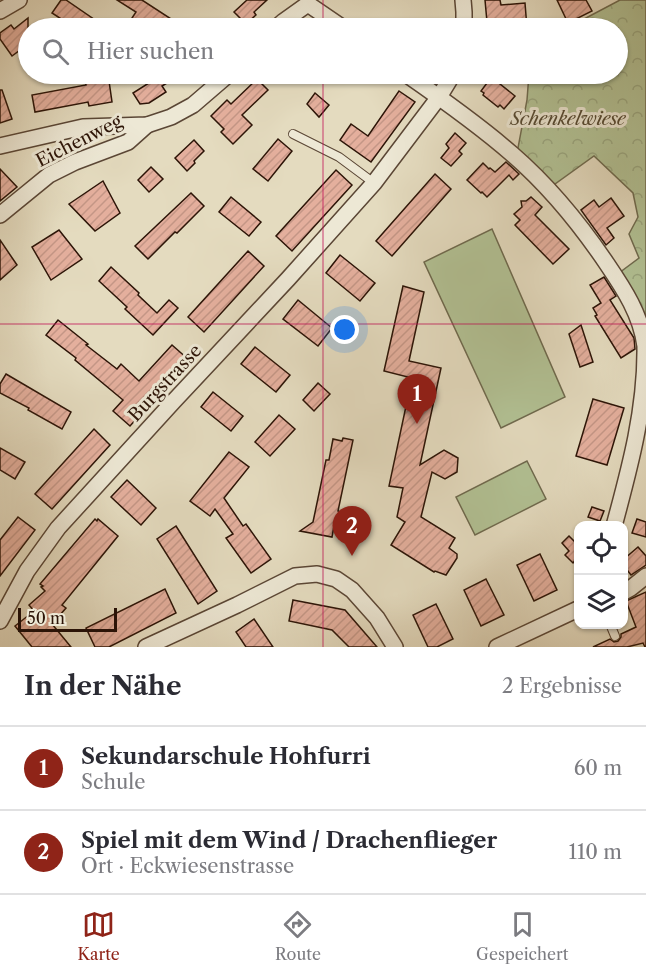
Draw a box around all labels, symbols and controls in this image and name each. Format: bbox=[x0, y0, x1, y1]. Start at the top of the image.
search box bbox=[18, 18, 628, 84]
icon: search bbox=[39, 35, 72, 68]
text: Hier suchen bbox=[87, 38, 214, 65]
park label: Schenkelwiese bbox=[509, 108, 627, 130]
street label: Eichenweg bbox=[32, 110, 126, 172]
your location bbox=[330, 315, 359, 344]
street label: Burgstrasse bbox=[124, 340, 206, 426]
pin: 1 bbox=[398, 374, 436, 424]
pin: 2 bbox=[332, 506, 372, 556]
map controls bbox=[574, 521, 628, 629]
button: locate bbox=[574, 521, 628, 575]
button: layers bbox=[574, 575, 628, 629]
scale bar bbox=[18, 605, 117, 632]
text: 50 m bbox=[27, 608, 65, 628]
text: In der Nähe bbox=[24, 670, 181, 702]
text: 2 Ergebnisse bbox=[502, 674, 622, 698]
text: Sekundarschule Hohfurri bbox=[81, 743, 371, 770]
text: 1 bbox=[39, 756, 48, 780]
text: 60 m bbox=[574, 756, 622, 780]
text: Schule bbox=[81, 770, 145, 794]
text: Spiel mit dem Wind / Drachenflieger bbox=[81, 827, 497, 854]
text: 2 bbox=[38, 840, 49, 864]
text: 110 m bbox=[569, 840, 622, 864]
text: Ort · Eckwiesenstrasse bbox=[81, 854, 294, 878]
tab: Karte bbox=[78, 908, 120, 964]
tab: Route bbox=[275, 908, 321, 964]
tab: Gespeichert bbox=[476, 908, 568, 964]

